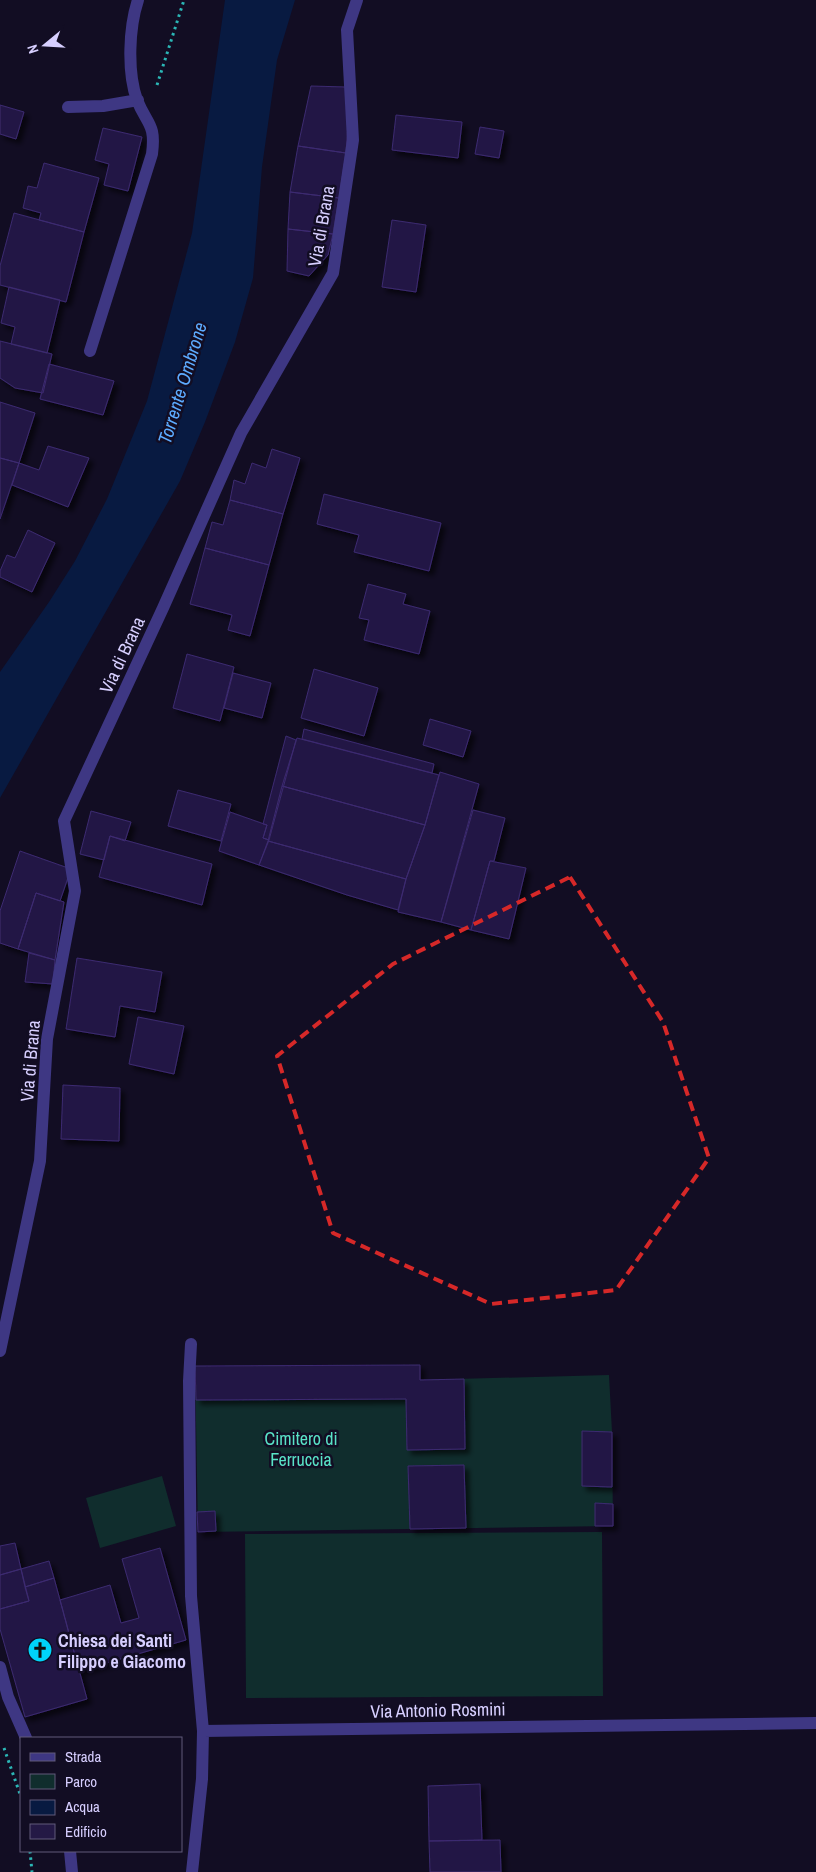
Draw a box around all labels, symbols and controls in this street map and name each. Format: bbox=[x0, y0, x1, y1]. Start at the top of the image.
north arrow bbox=[20, 20, 70, 70]
text: N bbox=[23, 42, 42, 56]
street label: Via di Brana bbox=[302, 184, 340, 268]
water label: Torrente Ombrone bbox=[151, 319, 213, 447]
street label: Via di Brana bbox=[93, 613, 151, 697]
street label: Via di Brana bbox=[14, 1019, 46, 1103]
park label: Cimitero di Ferruccia bbox=[264, 1426, 338, 1472]
place label: Chiesa dei Santi Filippo e Giacomo bbox=[58, 1628, 186, 1674]
church icon: Chiesa dei Santi Filippo e Giacomo bbox=[27, 1637, 53, 1663]
street label: Via Antonio Rosmini bbox=[370, 1696, 506, 1724]
legend bbox=[20, 1737, 182, 1852]
text: Strada bbox=[65, 1746, 101, 1767]
text: Parco bbox=[65, 1771, 97, 1792]
text: Acqua bbox=[64, 1796, 100, 1817]
text: Edificio bbox=[65, 1821, 107, 1842]

